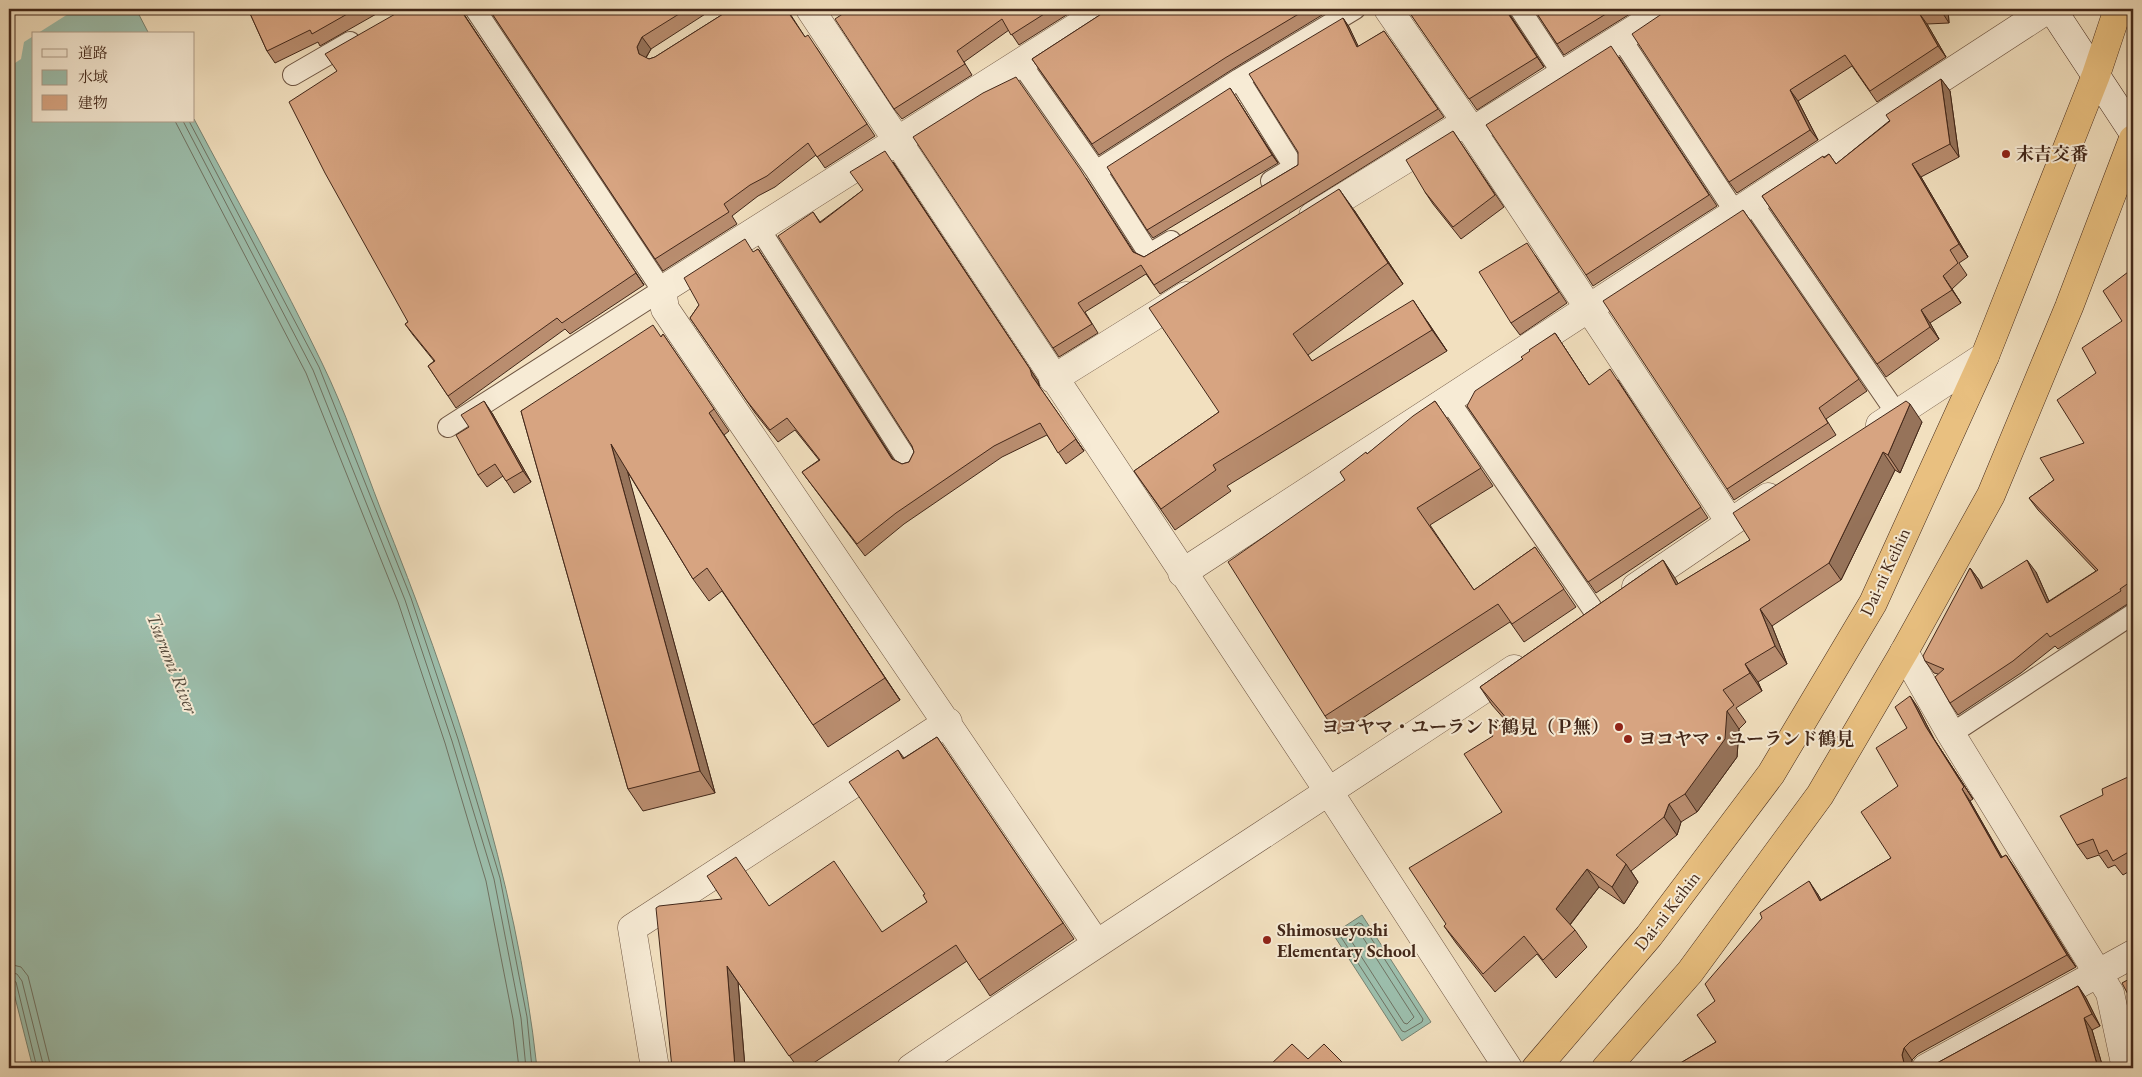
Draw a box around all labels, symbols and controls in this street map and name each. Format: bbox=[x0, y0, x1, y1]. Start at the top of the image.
legend bbox=[32, 32, 195, 122]
text: 道路 bbox=[78, 43, 108, 62]
text: 水域 bbox=[78, 67, 108, 86]
text: 建物 bbox=[78, 93, 108, 112]
place label: 末吉交番 bbox=[2016, 142, 2088, 165]
marker: 末吉交番 bbox=[2000, 148, 2012, 160]
street label: Dai-ni Keihin bbox=[1854, 524, 1915, 619]
water label: Tsurumi River bbox=[141, 609, 204, 718]
place label: ヨコヤマ・ユーランド鶴見（Ｐ無） bbox=[1321, 715, 1609, 738]
marker: ヨコヤマ・ユーランド鶴見（Ｐ無） bbox=[1613, 721, 1625, 733]
place label: ヨコヤマ・ユーランド鶴見 bbox=[1638, 727, 1854, 750]
marker: ヨコヤマ・ユーランド鶴見 bbox=[1622, 733, 1634, 745]
street label: Dai-ni Keihin bbox=[1628, 866, 1705, 955]
place label: Shimosueyoshi Elementary School bbox=[1277, 918, 1416, 962]
marker: Shimosueyoshi Elementary School bbox=[1261, 934, 1273, 946]

